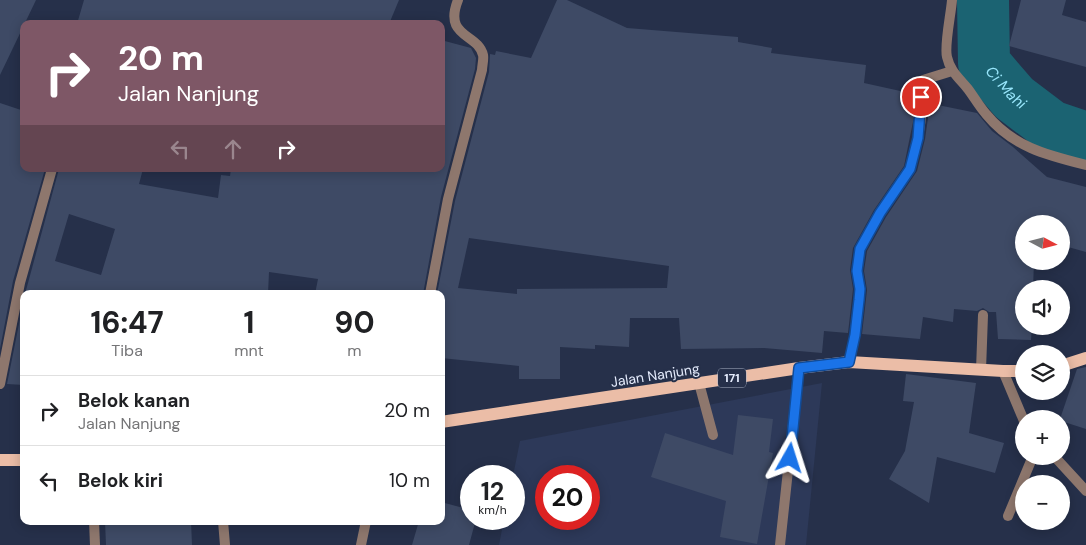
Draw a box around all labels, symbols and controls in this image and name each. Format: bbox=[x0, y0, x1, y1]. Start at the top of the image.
text: 20 m bbox=[118, 35, 204, 81]
icon: right bbox=[35, 40, 100, 105]
water label: Ci Mahi bbox=[981, 62, 1031, 114]
pin bbox=[900, 76, 942, 118]
text: Jalan Nanjung bbox=[118, 79, 259, 108]
icon: arrive bbox=[907, 83, 935, 111]
icon: left bbox=[166, 135, 194, 163]
icon: ahead bbox=[219, 135, 247, 163]
icon: right bbox=[272, 135, 300, 163]
north arrow bbox=[1015, 215, 1070, 270]
map controls bbox=[1015, 215, 1070, 530]
button: sound bbox=[1015, 280, 1070, 335]
text: 16:47 bbox=[90, 303, 164, 342]
text: 1 bbox=[244, 303, 254, 342]
text: 90 bbox=[334, 303, 375, 342]
text: Tiba bbox=[111, 340, 143, 361]
text: mnt bbox=[234, 340, 264, 361]
text: m bbox=[347, 340, 362, 361]
button: layers bbox=[1015, 345, 1070, 400]
street label: Jalan Nanjung bbox=[609, 359, 701, 391]
road number: 171 bbox=[718, 368, 746, 388]
text: Belok kanan bbox=[78, 388, 190, 413]
icon: right bbox=[35, 397, 63, 425]
text: 20 m bbox=[384, 398, 430, 423]
button: + bbox=[1015, 410, 1070, 465]
text: Jalan Nanjung bbox=[78, 413, 181, 434]
position arrow bbox=[763, 431, 815, 483]
speed limit sign: 20 bbox=[535, 465, 600, 530]
icon: left bbox=[35, 467, 63, 495]
text: Belok kiri bbox=[78, 468, 163, 493]
text: 10 m bbox=[389, 468, 430, 493]
text: 12 bbox=[481, 475, 504, 508]
button: − bbox=[1015, 475, 1070, 530]
text: km/h bbox=[478, 502, 507, 518]

